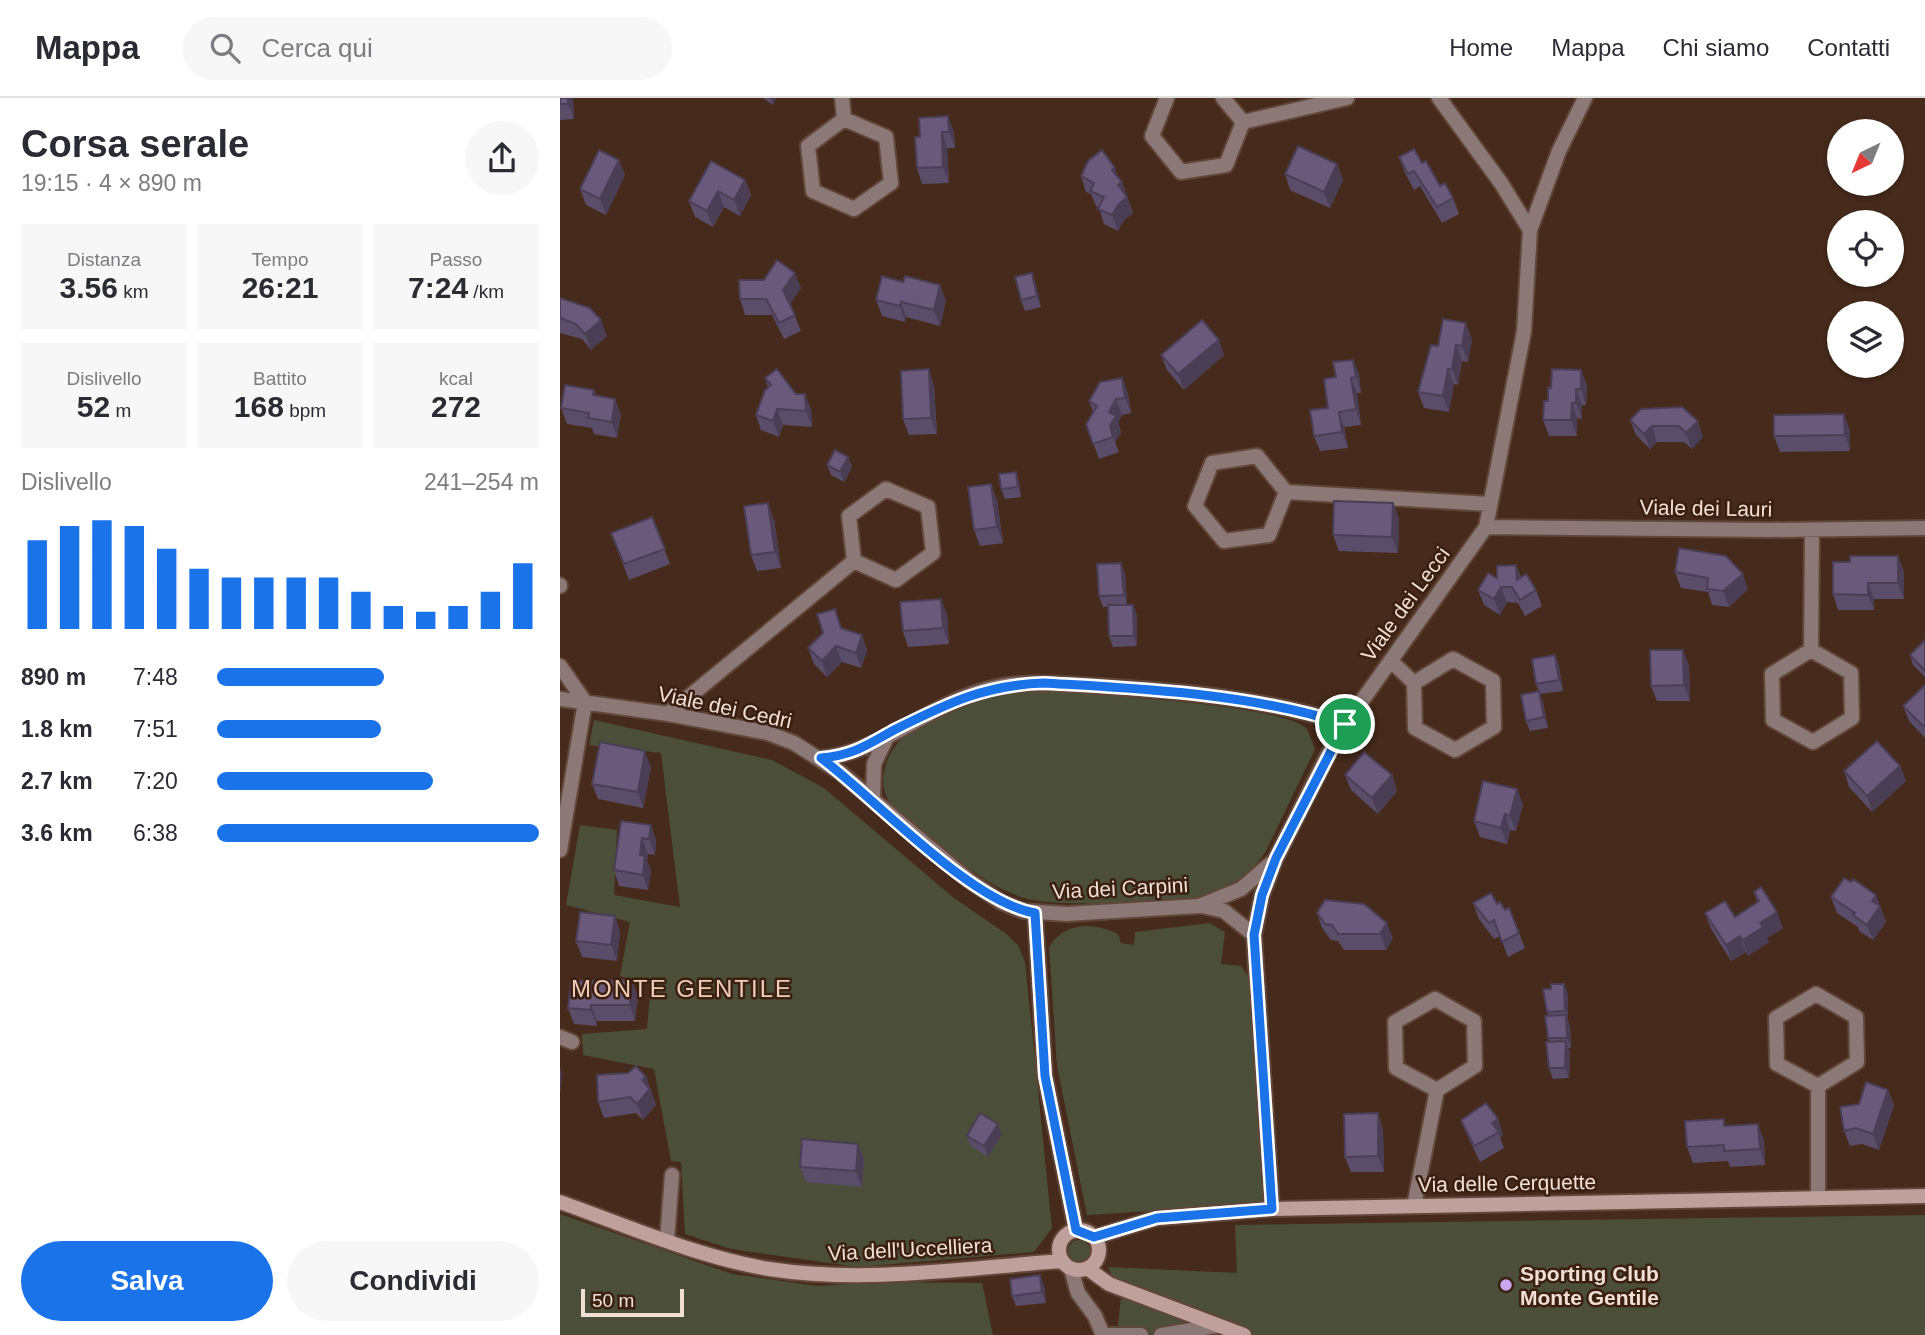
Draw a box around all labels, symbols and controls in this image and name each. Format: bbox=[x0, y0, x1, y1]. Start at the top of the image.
search box bbox=[182, 17, 672, 80]
text: Mappa bbox=[35, 29, 140, 66]
icon: search bbox=[206, 29, 244, 67]
text: Cerca qui bbox=[262, 33, 373, 63]
text: Home bbox=[1449, 34, 1513, 61]
text: Mappa bbox=[1551, 34, 1625, 61]
text: Chi siamo bbox=[1663, 34, 1769, 61]
text: Contatti bbox=[1807, 34, 1890, 61]
north arrow bbox=[1827, 119, 1904, 196]
map controls bbox=[1827, 119, 1904, 378]
button: share bbox=[465, 121, 539, 195]
text: Corsa serale bbox=[21, 123, 249, 165]
text: 19:15 · 4 × 890 m bbox=[21, 170, 202, 196]
button: locate bbox=[1827, 210, 1904, 287]
text: Distanza bbox=[67, 249, 141, 270]
text: Tempo bbox=[251, 249, 309, 270]
text: Passo bbox=[430, 249, 482, 270]
text: 3.56 bbox=[60, 271, 118, 304]
text: 26:21 bbox=[242, 271, 318, 304]
text: 7:24 bbox=[408, 271, 468, 304]
text: km bbox=[118, 281, 149, 302]
text: /km bbox=[468, 281, 504, 302]
button: layers bbox=[1827, 301, 1904, 378]
text: Dislivello bbox=[67, 368, 141, 389]
text: Battito bbox=[253, 368, 307, 389]
text: kcal bbox=[439, 368, 473, 389]
text: 52 bbox=[77, 390, 110, 423]
text: 168 bbox=[234, 390, 284, 423]
text: 272 bbox=[431, 390, 481, 423]
text: m bbox=[110, 400, 131, 421]
text: bpm bbox=[284, 400, 326, 421]
text: Dislivello bbox=[21, 469, 112, 495]
text: 241–254 m bbox=[424, 469, 539, 495]
street label: Viale dei Lauri bbox=[1639, 495, 1773, 521]
street label: Viale dei Lecci bbox=[1356, 543, 1454, 665]
text: 890 m bbox=[21, 664, 86, 690]
text: 7:48 bbox=[133, 664, 178, 690]
street label: Viale dei Cedri bbox=[656, 682, 794, 732]
pin bbox=[1315, 694, 1375, 754]
icon: arrive bbox=[1326, 705, 1364, 743]
text: 1.8 km bbox=[21, 716, 93, 742]
text: 7:51 bbox=[133, 716, 178, 742]
text: 2.7 km bbox=[21, 768, 93, 794]
text: 7:20 bbox=[133, 768, 178, 794]
text: 3.6 km bbox=[21, 820, 93, 846]
text: 6:38 bbox=[133, 820, 178, 846]
street label: Via dei Carpini bbox=[1051, 873, 1189, 903]
district label: MONTE GENTILE bbox=[571, 975, 793, 1002]
street label: Via delle Cerquette bbox=[1418, 1170, 1596, 1196]
street label: Via dell'Uccelliera bbox=[827, 1233, 993, 1265]
button: Salva bbox=[21, 1241, 273, 1321]
button: Condividi bbox=[287, 1241, 539, 1321]
place label: Sporting Club Monte Gentile bbox=[1520, 1262, 1659, 1309]
marker: Sporting Club Monte Gentile bbox=[1498, 1277, 1514, 1293]
scale bar bbox=[581, 1286, 684, 1318]
text: 50 m bbox=[592, 1290, 634, 1311]

